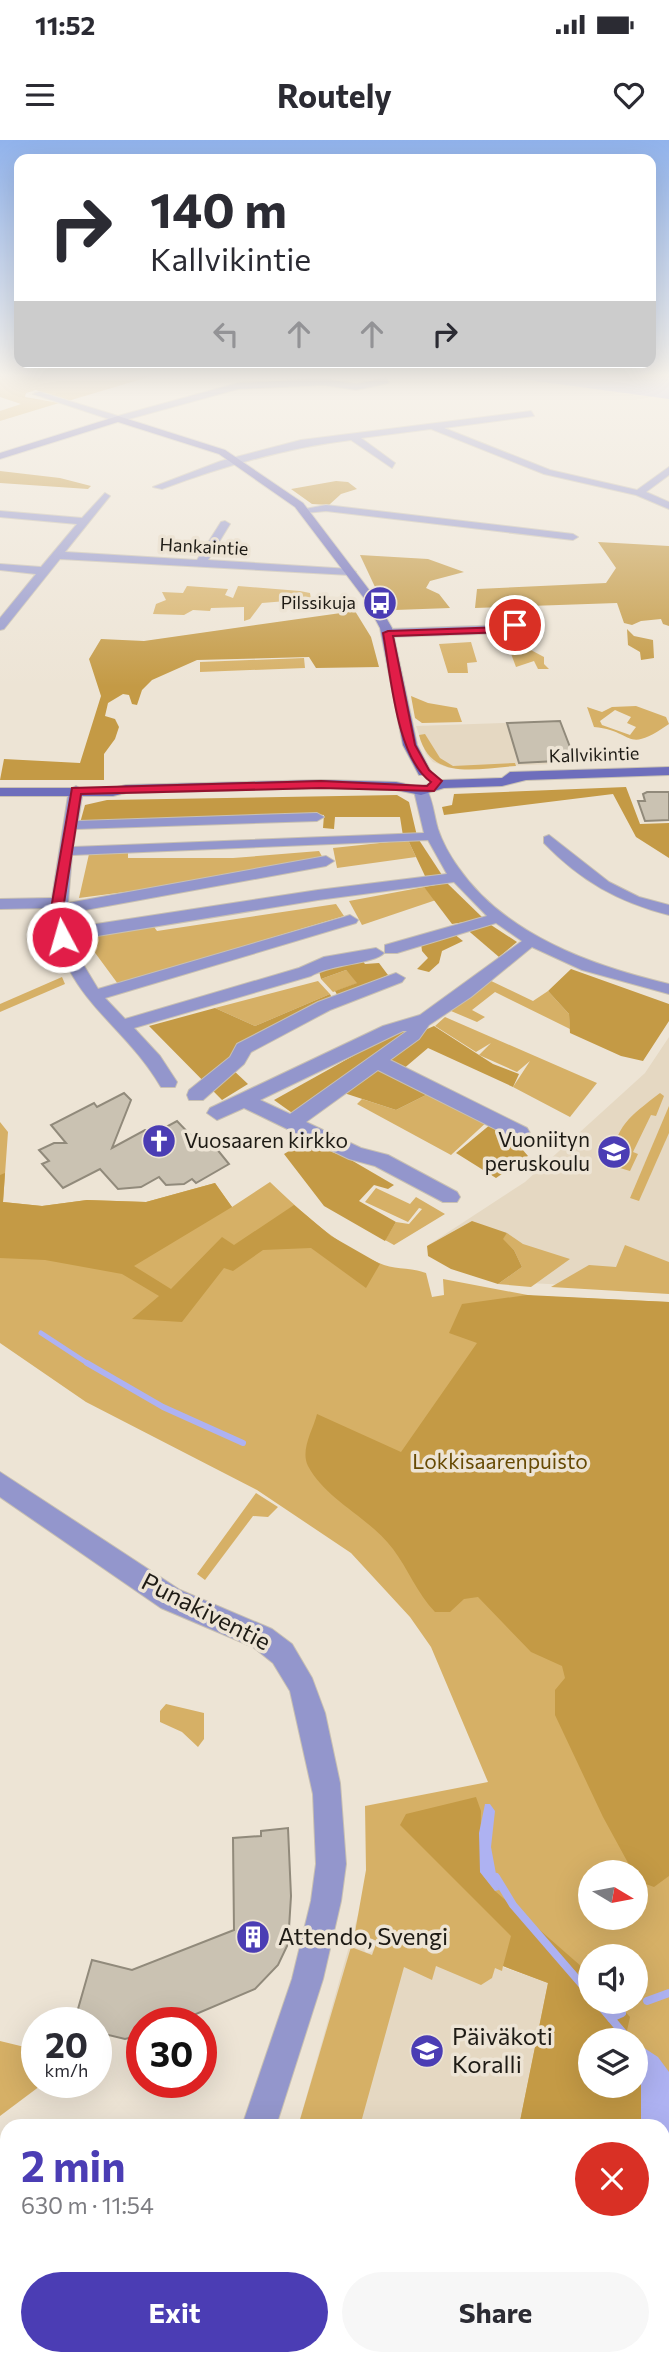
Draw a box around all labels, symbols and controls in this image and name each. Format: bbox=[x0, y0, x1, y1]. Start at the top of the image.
text: 11:52 bbox=[35, 9, 95, 40]
text: Routely bbox=[277, 75, 392, 115]
icon: menu bbox=[21, 76, 59, 114]
icon: heart bbox=[610, 76, 648, 114]
text: 140 m bbox=[150, 178, 287, 238]
icon: right bbox=[35, 182, 126, 273]
text: Kallvikintie bbox=[150, 238, 311, 278]
icon: left bbox=[207, 315, 245, 353]
icon: ahead bbox=[280, 315, 318, 353]
icon: ahead bbox=[353, 315, 391, 353]
icon: right bbox=[426, 315, 464, 353]
street label: Hankaintie bbox=[159, 533, 249, 559]
bus stop icon: Pilssikuja bbox=[361, 584, 399, 622]
place label: Pilssikuja bbox=[281, 591, 356, 613]
pin bbox=[485, 595, 545, 655]
icon: arrive bbox=[496, 606, 534, 644]
street label: Kallvikintie bbox=[548, 741, 640, 767]
position arrow bbox=[25, 900, 99, 974]
church icon: Vuosaaren kirkko bbox=[140, 1122, 178, 1160]
place label: Vuoniityn peruskoulu bbox=[485, 1126, 590, 1175]
place label: Vuosaaren kirkko bbox=[184, 1127, 348, 1152]
school or university icon: Vuoniityn peruskoulu bbox=[595, 1133, 633, 1171]
park label: Lokkisaarenpuisto bbox=[412, 1448, 588, 1473]
street label: Punakiventie bbox=[137, 1566, 276, 1656]
north arrow bbox=[578, 1860, 648, 1930]
map controls bbox=[578, 1860, 648, 2098]
building icon: Attendo, Svengi bbox=[234, 1918, 272, 1956]
place label: Attendo, Svengi bbox=[278, 1921, 448, 1950]
button: sound bbox=[578, 1944, 648, 2014]
speed limit sign: 30 bbox=[126, 2007, 217, 2098]
place label: Päiväkoti Koralli bbox=[452, 2021, 553, 2078]
text: 20 bbox=[45, 2022, 88, 2065]
button: layers bbox=[578, 2028, 648, 2098]
school or university icon: Päiväkoti Koralli bbox=[408, 2032, 446, 2070]
text: km/h bbox=[45, 2059, 88, 2081]
text: 2 min bbox=[21, 2139, 126, 2191]
button: close bbox=[575, 2142, 649, 2216]
text: 630 m · 11:54 bbox=[21, 2191, 154, 2219]
button: Exit bbox=[21, 2272, 328, 2352]
button: Share bbox=[342, 2272, 649, 2352]

